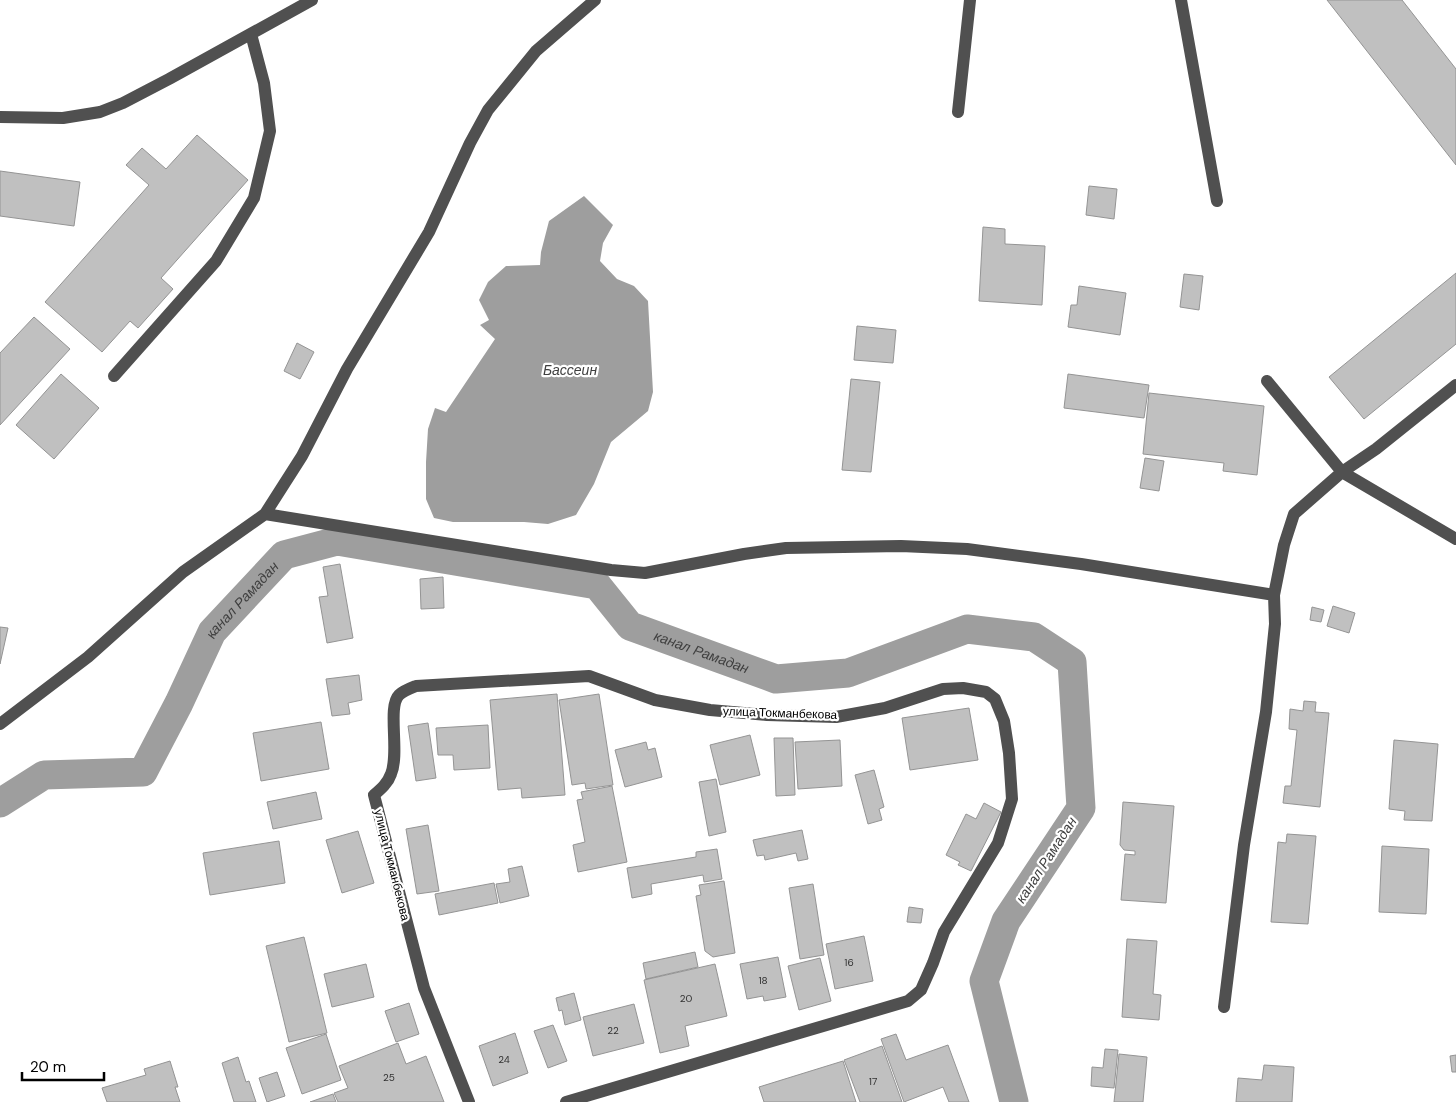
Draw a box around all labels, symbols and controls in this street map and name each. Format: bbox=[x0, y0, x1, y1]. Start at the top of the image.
water label: Бассеин bbox=[543, 361, 597, 379]
water label: канал Рамадан bbox=[201, 557, 283, 641]
water label: канал Рамадан bbox=[652, 627, 752, 677]
street label: улица Токманбекова bbox=[723, 703, 838, 723]
street label: улица Токманбекова bbox=[370, 808, 414, 923]
water label: канал Рамадан bbox=[1011, 813, 1081, 907]
house number: 16 bbox=[844, 956, 854, 969]
house number: 18 bbox=[758, 974, 768, 987]
house number: 20 bbox=[680, 992, 692, 1005]
house number: 22 bbox=[607, 1024, 619, 1037]
scale bar bbox=[22, 1050, 105, 1082]
house number: 24 bbox=[498, 1053, 510, 1066]
text: 20 m bbox=[30, 1057, 66, 1077]
house number: 25 bbox=[383, 1071, 395, 1084]
house number: 17 bbox=[869, 1075, 877, 1088]

